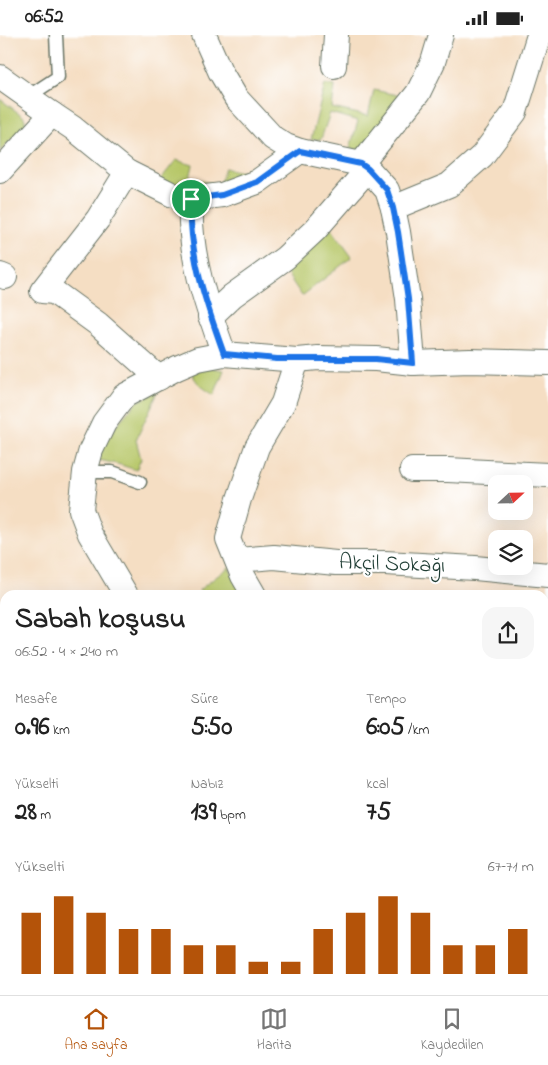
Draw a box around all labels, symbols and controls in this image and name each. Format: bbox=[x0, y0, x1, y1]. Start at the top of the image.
text: 06:52 bbox=[25, 4, 64, 31]
pin bbox=[170, 178, 212, 220]
icon: arrive bbox=[177, 185, 205, 213]
north arrow bbox=[488, 475, 532, 520]
map controls bbox=[488, 475, 533, 575]
button: layers bbox=[488, 530, 533, 575]
street label: Akçil Sokağı bbox=[338, 547, 446, 584]
text: Sabah koşusu bbox=[15, 600, 186, 641]
button: share bbox=[482, 607, 534, 659]
text: 06:52 · 4 × 240 m bbox=[15, 640, 118, 664]
text: Mesafe bbox=[15, 689, 57, 710]
text: Süre bbox=[191, 689, 218, 710]
text: Tempo bbox=[366, 689, 406, 710]
text: 0.96 bbox=[15, 710, 49, 746]
text: 5:50 bbox=[191, 710, 232, 746]
text: 6:05 bbox=[366, 710, 405, 746]
text: km bbox=[49, 720, 70, 741]
text: /km bbox=[405, 720, 429, 741]
text: Yükselti bbox=[15, 774, 59, 795]
text: Nabız bbox=[191, 774, 223, 795]
text: kcal bbox=[366, 774, 389, 795]
text: 28 bbox=[15, 795, 37, 831]
text: 139 bbox=[191, 795, 216, 831]
text: 75 bbox=[366, 795, 391, 831]
text: m bbox=[37, 805, 51, 826]
text: bpm bbox=[216, 805, 246, 826]
text: Yükselti bbox=[15, 855, 65, 879]
text: 67–71 m bbox=[488, 855, 534, 879]
tab: Ana sayfa bbox=[65, 1005, 128, 1056]
tab: Harita bbox=[257, 1005, 292, 1056]
tab: Kaydedilen bbox=[421, 1005, 483, 1056]

